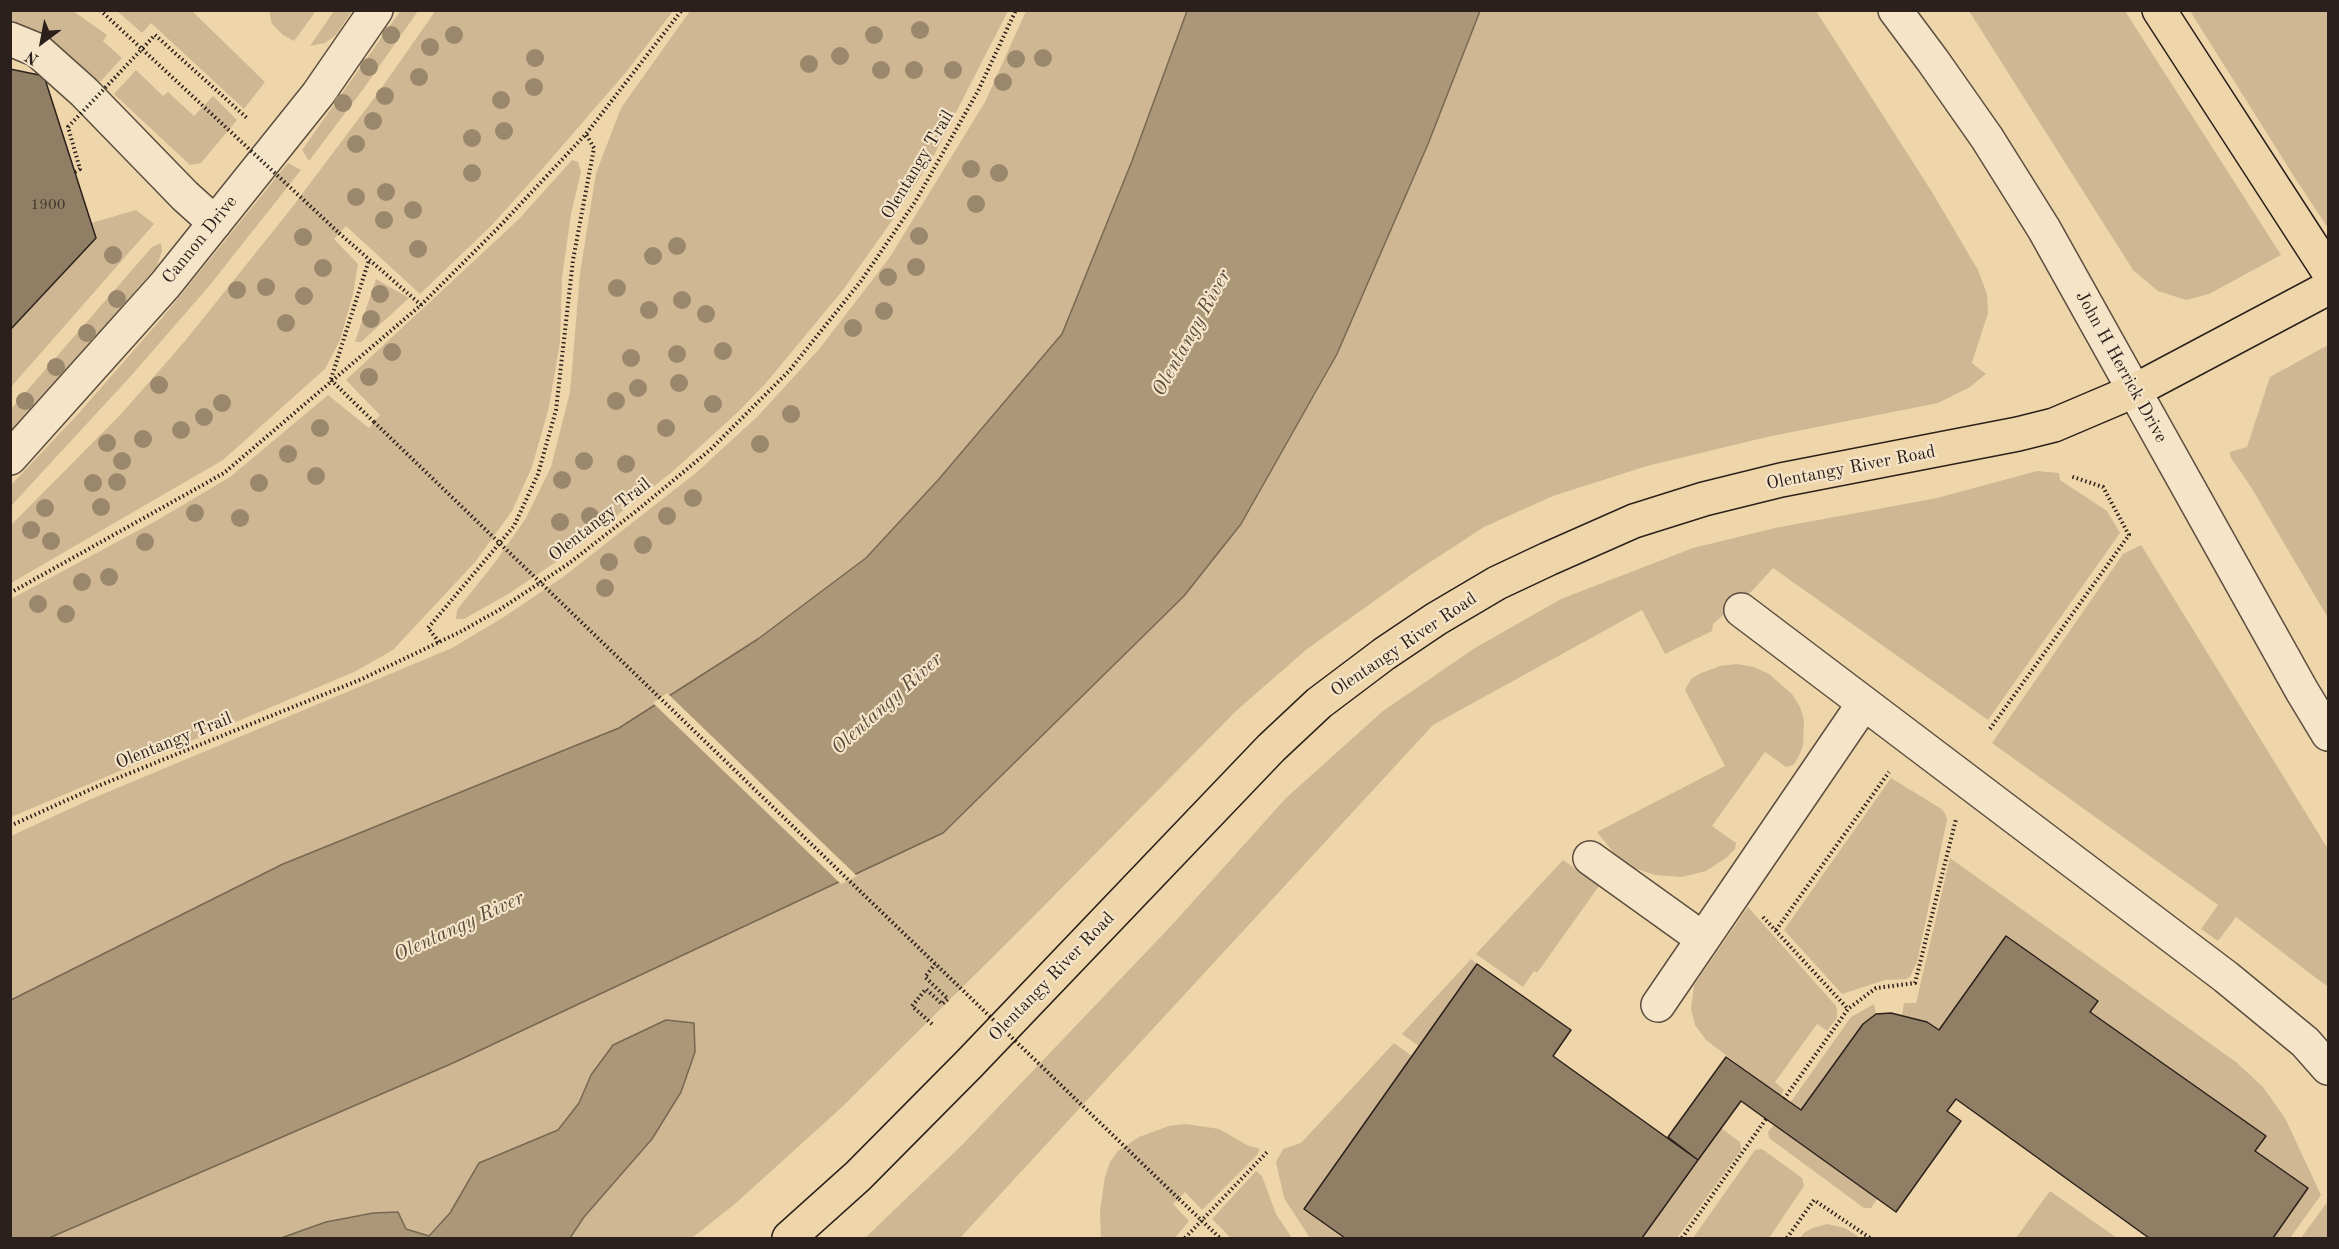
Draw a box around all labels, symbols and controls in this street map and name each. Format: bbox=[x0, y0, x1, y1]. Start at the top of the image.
north arrow bbox=[12, 12, 72, 72]
text: N bbox=[23, 47, 42, 67]
street label: Olentangy Trail bbox=[877, 107, 959, 223]
street label: Cannon Drive bbox=[158, 192, 242, 288]
house number: 1900 bbox=[31, 196, 65, 214]
water label: Olentangy River bbox=[1147, 266, 1237, 400]
street label: John H Herrick Drive bbox=[2070, 287, 2172, 447]
street label: Olentangy River Road bbox=[1765, 441, 1937, 495]
street label: Olentangy Trail bbox=[545, 473, 655, 567]
street label: Olentangy River Road bbox=[1327, 588, 1481, 702]
water label: Olentangy River bbox=[827, 648, 947, 760]
street label: Olentangy Trail bbox=[113, 708, 235, 774]
water label: Olentangy River bbox=[390, 886, 528, 968]
street label: Olentangy River Road bbox=[985, 908, 1119, 1046]

